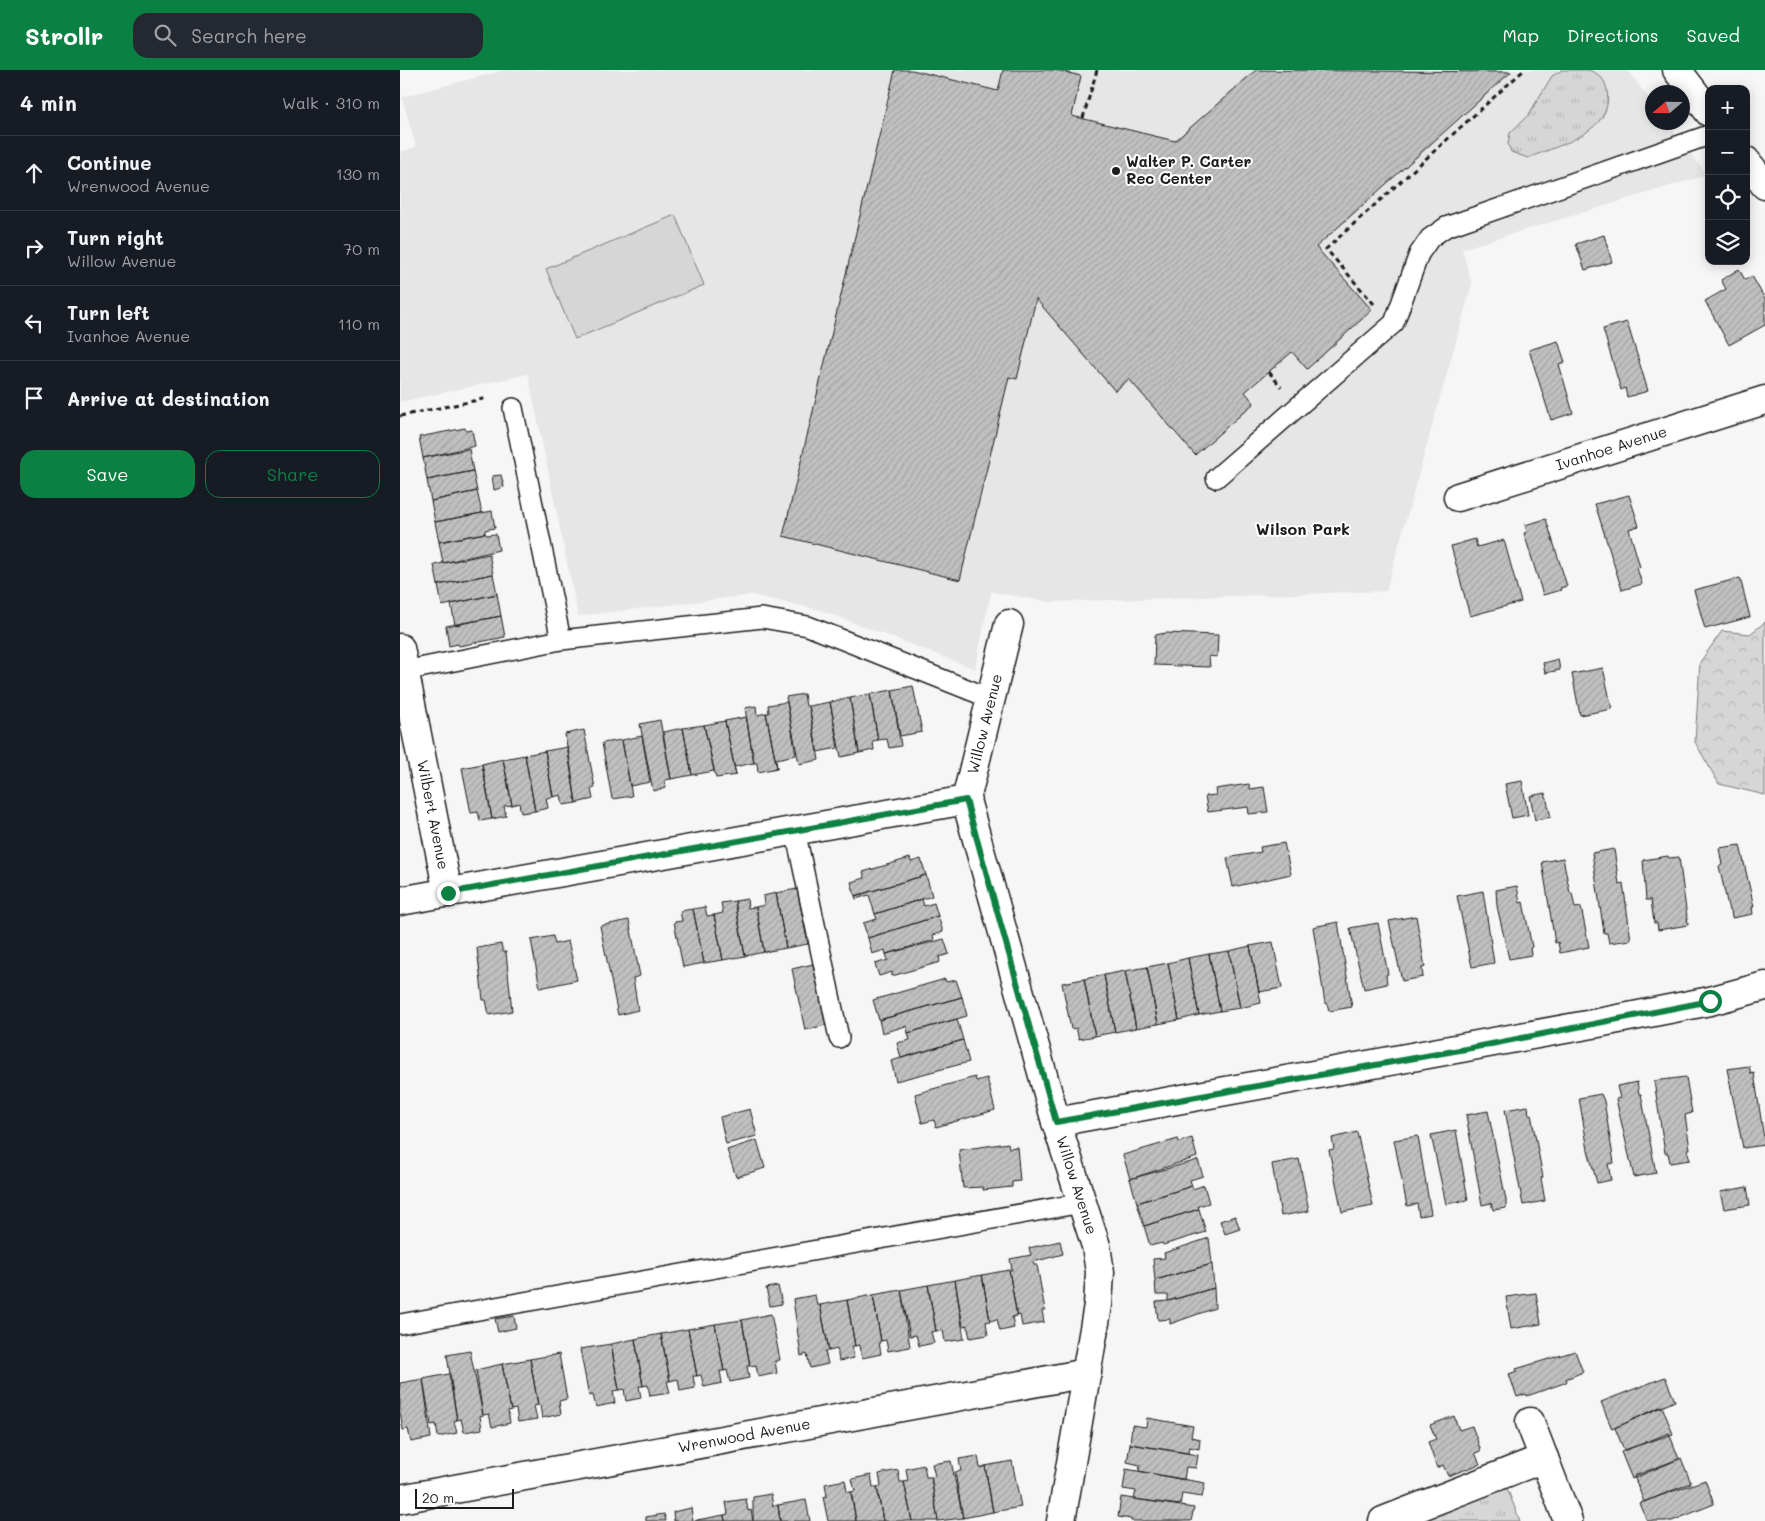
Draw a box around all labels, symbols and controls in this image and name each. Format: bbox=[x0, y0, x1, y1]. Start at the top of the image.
search box bbox=[133, 13, 483, 58]
text: Strollr bbox=[25, 20, 103, 51]
icon: search bbox=[151, 21, 179, 49]
text: Search here bbox=[191, 23, 307, 48]
text: Map bbox=[1502, 23, 1539, 47]
text: Directions bbox=[1567, 23, 1659, 47]
text: Saved bbox=[1687, 23, 1740, 47]
north arrow bbox=[1645, 85, 1690, 130]
map controls bbox=[1705, 85, 1750, 265]
button: + bbox=[1705, 85, 1750, 130]
text: 4 min bbox=[20, 89, 77, 116]
text: Walk · 310 m bbox=[282, 92, 380, 113]
button: − bbox=[1705, 130, 1750, 175]
text: Continue bbox=[67, 150, 152, 175]
place label: Walter P. Carter Rec Center bbox=[1126, 151, 1251, 188]
icon: ahead bbox=[20, 159, 48, 187]
text: 130 m bbox=[336, 163, 380, 184]
marker: Walter P. Carter Rec Center bbox=[1110, 165, 1122, 177]
text: Wrenwood Avenue bbox=[67, 175, 210, 196]
button: locate bbox=[1705, 175, 1750, 220]
button: layers bbox=[1705, 220, 1750, 265]
text: Turn right bbox=[67, 225, 164, 250]
icon: right bbox=[20, 234, 48, 262]
text: 70 m bbox=[343, 238, 380, 259]
text: Willow Avenue bbox=[67, 250, 176, 271]
text: Turn left bbox=[67, 300, 150, 325]
icon: left bbox=[20, 309, 48, 337]
text: 110 m bbox=[338, 313, 380, 334]
text: Ivanhoe Avenue bbox=[67, 325, 190, 346]
icon: arrive bbox=[20, 384, 48, 412]
text: Arrive at destination bbox=[67, 386, 270, 411]
street label: Ivanhoe Avenue bbox=[1553, 421, 1669, 474]
button: Save bbox=[20, 450, 195, 498]
button: Share bbox=[205, 450, 380, 498]
district label: Wilson Park bbox=[1256, 518, 1350, 539]
street label: Willow Avenue bbox=[962, 672, 1006, 776]
street label: Wilbert Avenue bbox=[413, 758, 454, 871]
route end bbox=[437, 882, 460, 905]
route start bbox=[1699, 990, 1722, 1013]
street label: Willow Avenue bbox=[1052, 1133, 1103, 1237]
street label: Wrenwood Avenue bbox=[676, 1413, 812, 1457]
scale bar bbox=[415, 1486, 514, 1509]
text: 20 m bbox=[422, 1488, 454, 1507]

